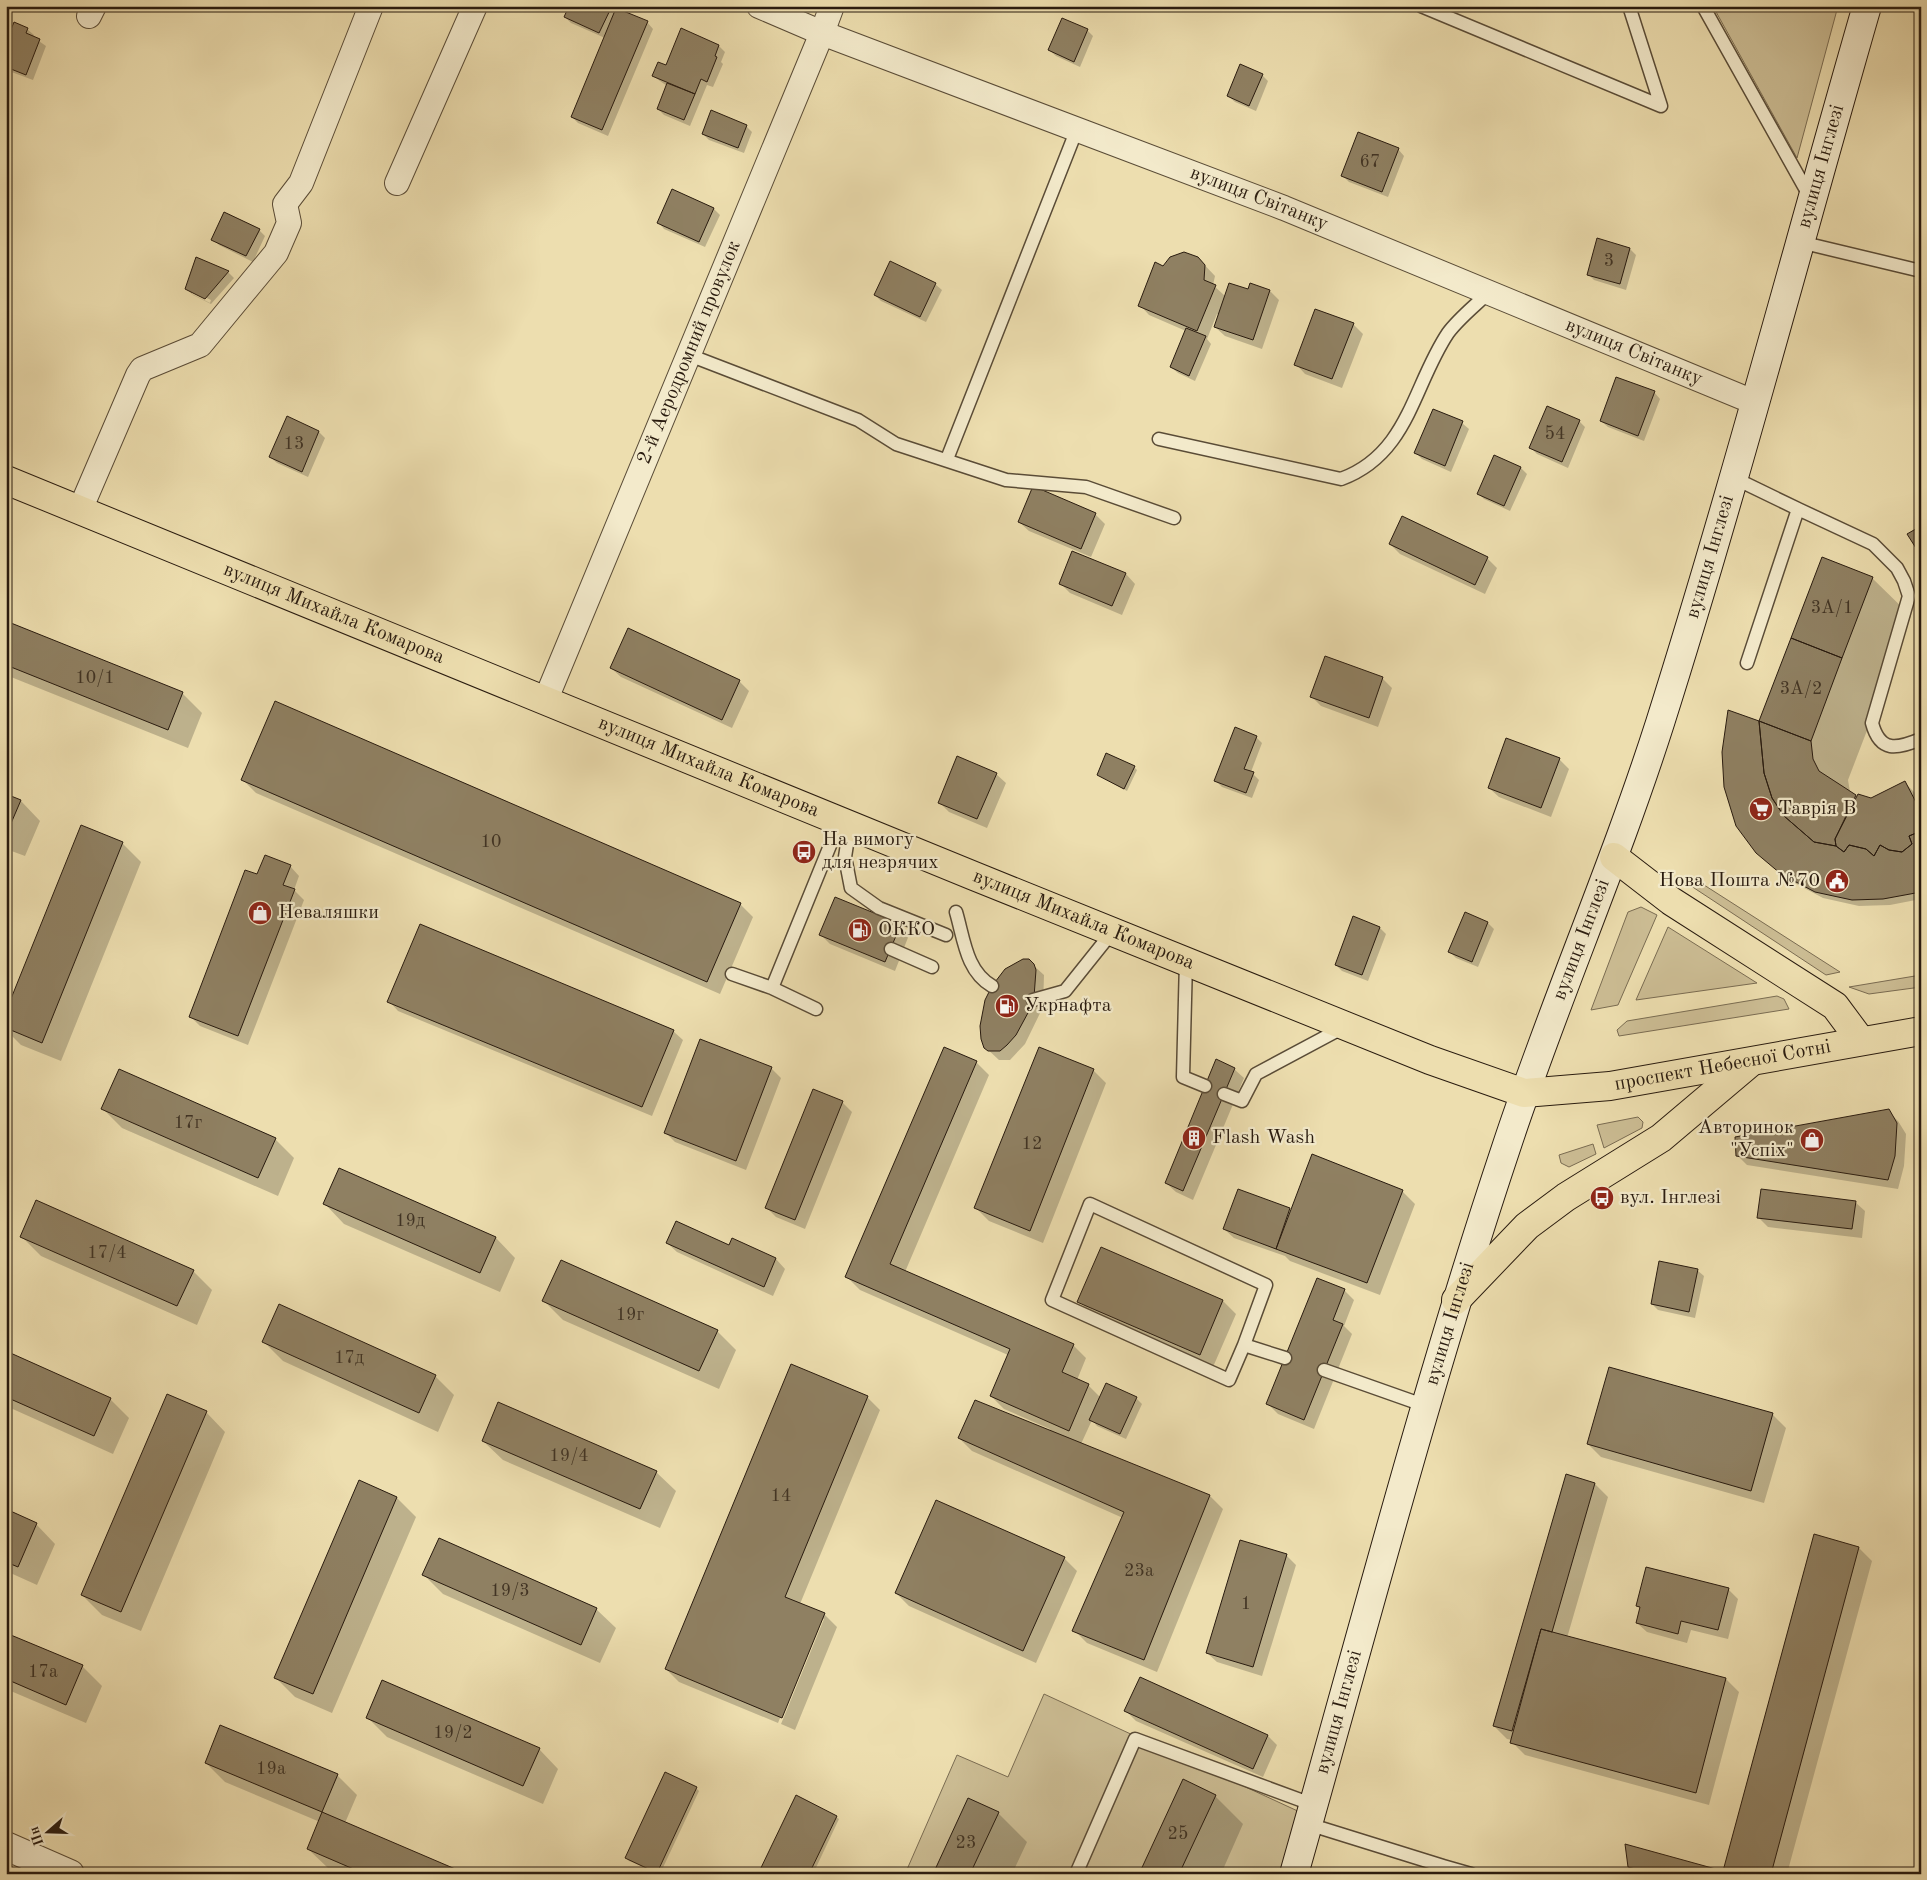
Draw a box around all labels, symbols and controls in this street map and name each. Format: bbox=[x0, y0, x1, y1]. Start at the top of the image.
street label: вулиця Інглезі bbox=[1795, 102, 1848, 231]
house number: 67 bbox=[1360, 153, 1380, 171]
street label: вулиця Світанку bbox=[1187, 163, 1331, 235]
street label: 2-й Аеродромний провулок bbox=[634, 238, 745, 467]
house number: 3 bbox=[1604, 252, 1614, 270]
street label: вулиця Світанку bbox=[1562, 315, 1706, 390]
house number: 54 bbox=[1545, 425, 1565, 443]
house number: 13 bbox=[284, 435, 304, 453]
street label: вулиця Інглезі bbox=[1683, 493, 1738, 621]
street label: вулиця Михайла Комарова bbox=[220, 560, 447, 668]
house number: 3А/1 bbox=[1811, 599, 1853, 617]
house number: 10/1 bbox=[75, 669, 115, 687]
house number: 3А/2 bbox=[1780, 680, 1822, 698]
street label: вулиця Михайла Комарова bbox=[595, 713, 822, 822]
supermarket icon: Таврія В bbox=[1748, 796, 1774, 822]
place label: Таврія В bbox=[1778, 799, 1856, 819]
place label: На вимогу для незрячих bbox=[822, 830, 939, 873]
house number: 10 bbox=[481, 833, 501, 851]
bus stop icon: На вимогу для незрячих bbox=[791, 839, 817, 865]
street label: вулиця Михайла Комарова bbox=[970, 867, 1197, 974]
public building icon: Нова Пошта №70 bbox=[1824, 868, 1850, 894]
place label: Нова Пошта №70 bbox=[1659, 871, 1820, 891]
street label: вулиця Інглезі bbox=[1550, 877, 1614, 1003]
shop icon: Неваляшки bbox=[247, 900, 273, 926]
place label: Неваляшки bbox=[278, 903, 379, 923]
fuel station icon: ОККО bbox=[847, 917, 873, 943]
place label: ОККО bbox=[878, 920, 935, 940]
fuel station icon: Укрнафта bbox=[994, 993, 1020, 1019]
place label: Укрнафта bbox=[1024, 996, 1112, 1016]
street label: проспект Небесної Сотні bbox=[1613, 1037, 1833, 1095]
house number: 17г bbox=[174, 1114, 203, 1132]
place label: Авторинок "Успіх" bbox=[1698, 1118, 1794, 1161]
building icon: Flash Wash bbox=[1181, 1125, 1207, 1151]
shop icon: Авторинок "Успіх" bbox=[1799, 1127, 1825, 1153]
place label: Flash Wash bbox=[1212, 1128, 1315, 1148]
house number: 12 bbox=[1022, 1135, 1042, 1153]
bus stop icon: вул. Інглезі bbox=[1589, 1185, 1615, 1211]
place label: вул. Інглезі bbox=[1620, 1188, 1721, 1208]
house number: 19д bbox=[395, 1212, 425, 1230]
house number: 17/4 bbox=[87, 1244, 127, 1262]
street label: вулиця Інглезі bbox=[1422, 1260, 1478, 1388]
house number: 19г bbox=[616, 1306, 645, 1324]
house number: 17д bbox=[334, 1349, 364, 1367]
house number: 19/4 bbox=[549, 1447, 589, 1465]
house number: 14 bbox=[771, 1487, 791, 1505]
house number: 23а bbox=[1124, 1562, 1154, 1580]
house number: 19/3 bbox=[490, 1582, 530, 1600]
house number: 1 bbox=[1241, 1595, 1251, 1613]
street label: вулиця Інглезі bbox=[1313, 1648, 1366, 1776]
house number: 17а bbox=[28, 1663, 58, 1681]
house number: 19/2 bbox=[433, 1724, 473, 1742]
house number: 19а bbox=[256, 1760, 286, 1778]
north arrow bbox=[22, 1808, 72, 1858]
text: Пн bbox=[27, 1825, 47, 1848]
house number: 25 bbox=[1168, 1825, 1188, 1843]
house number: 23 bbox=[956, 1834, 976, 1852]

